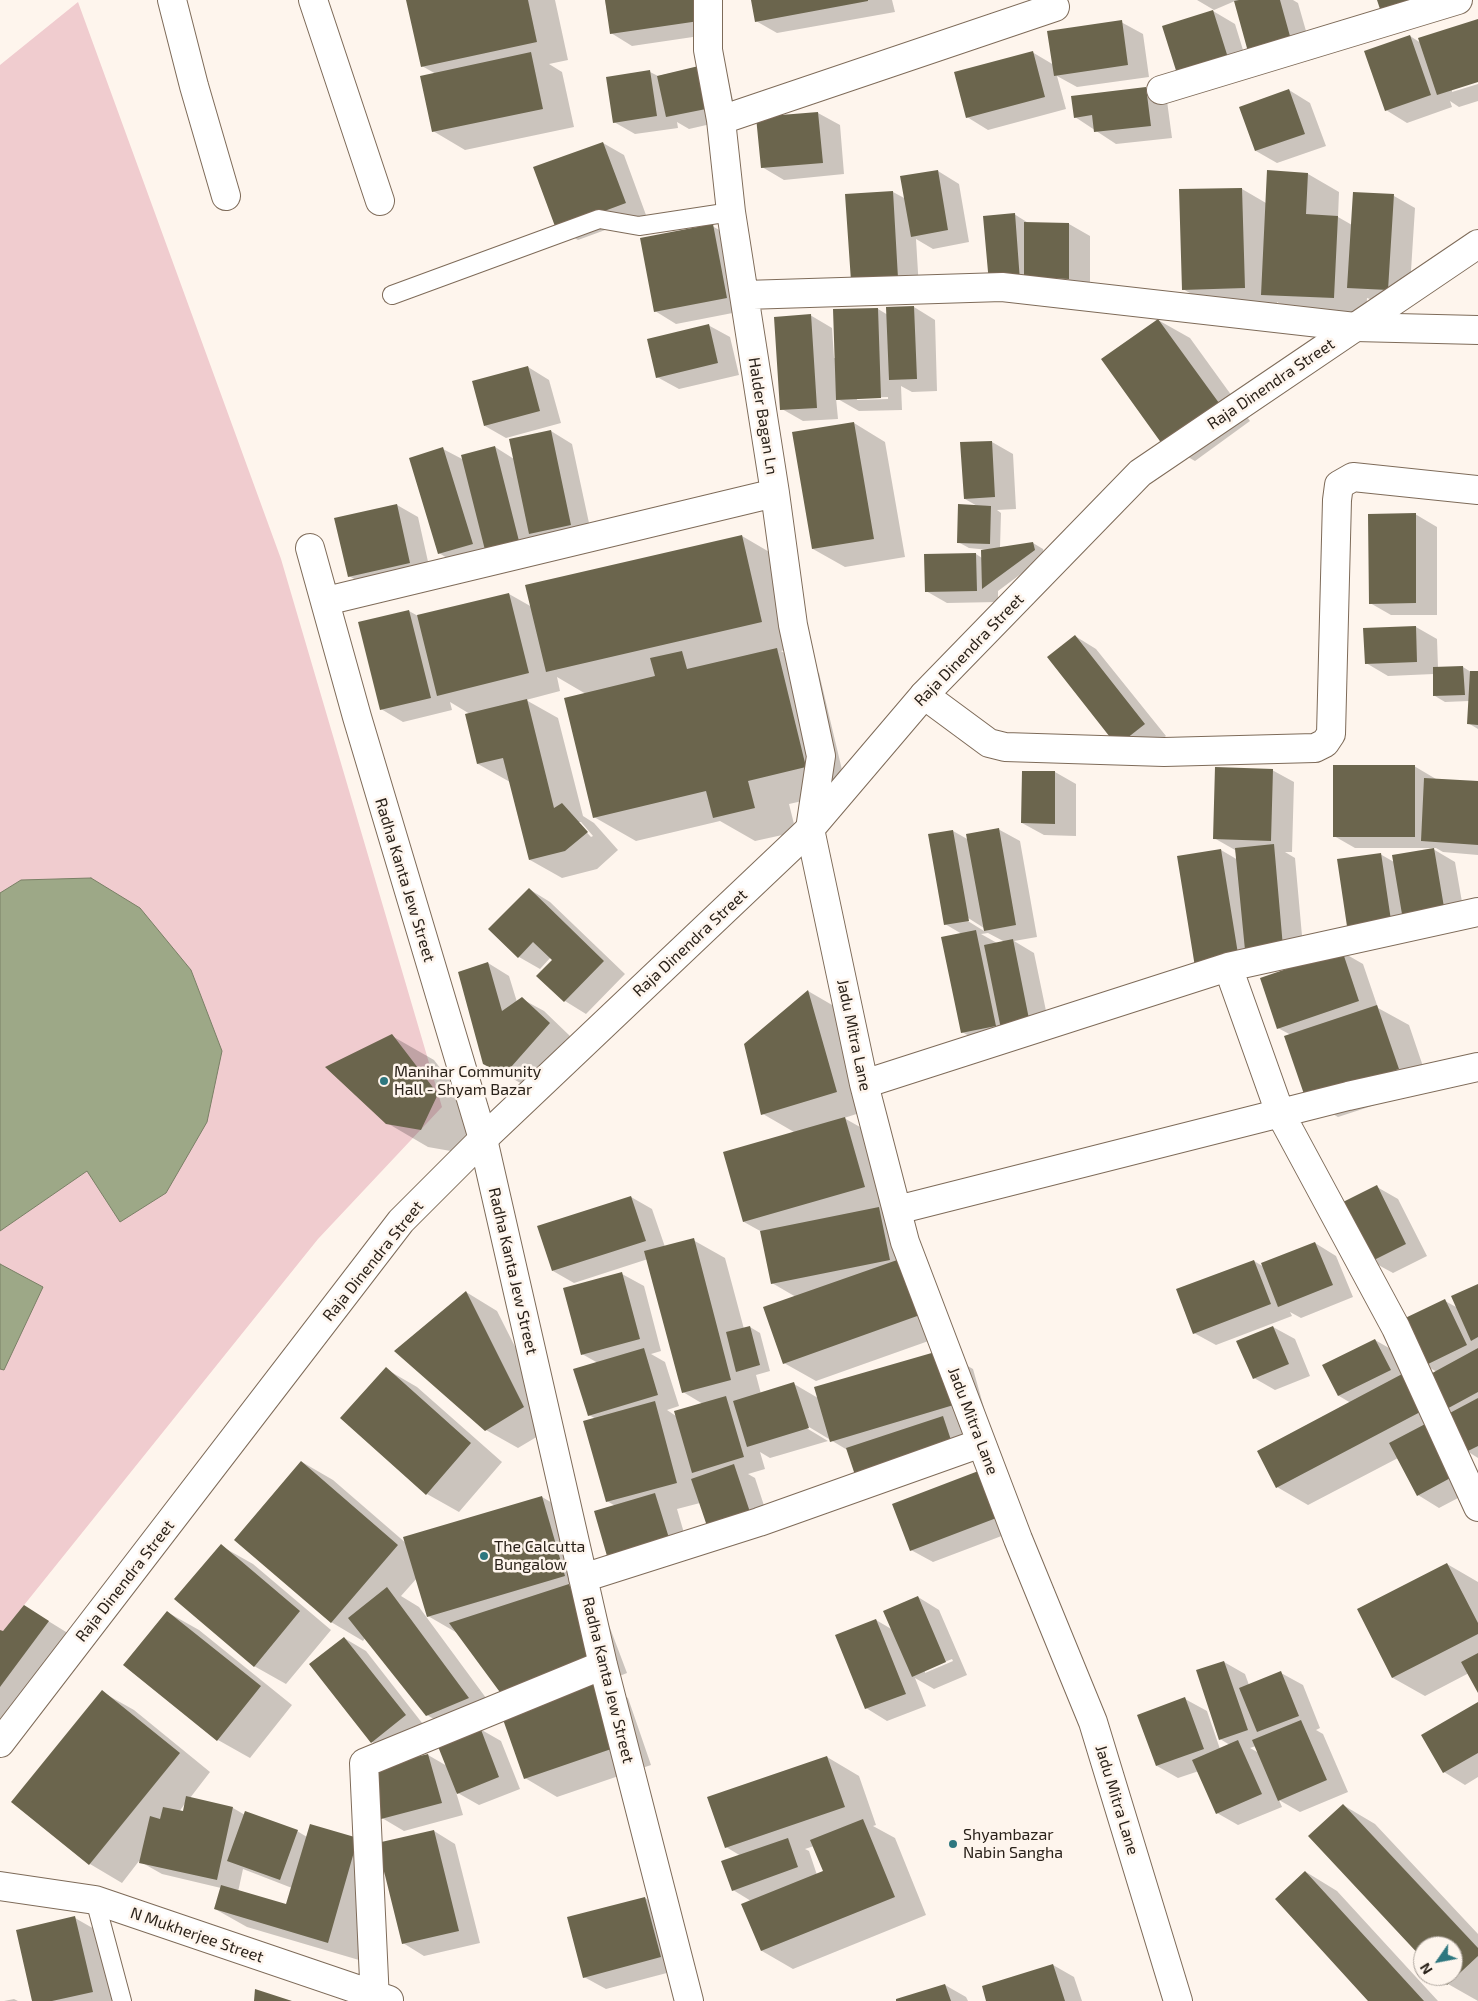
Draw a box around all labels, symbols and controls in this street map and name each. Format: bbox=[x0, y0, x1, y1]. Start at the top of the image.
street label: Raja Dinendra Street bbox=[1204, 334, 1338, 434]
street label: Halder Bagan Ln bbox=[744, 356, 782, 476]
street label: Raja Dinendra Street bbox=[910, 590, 1028, 710]
street label: Radha Kanta Jew Street bbox=[371, 796, 439, 964]
street label: Raja Dinendra Street bbox=[629, 885, 751, 1001]
street label: Jadu Mitra Lane bbox=[833, 977, 875, 1093]
place label: Manihar Community Hall - Shyam Bazar bbox=[394, 1062, 541, 1100]
marker: Manihar Community Hall - Shyam Bazar bbox=[378, 1075, 390, 1087]
street label: Radha Kanta Jew Street bbox=[484, 1186, 542, 1356]
street label: Raja Dinendra Street bbox=[319, 1197, 427, 1325]
street label: Jadu Mitra Lane bbox=[944, 1364, 1002, 1478]
street label: Raja Dinendra Street bbox=[72, 1516, 178, 1646]
place label: The Calcutta Bungalow bbox=[494, 1537, 585, 1575]
marker: The Calcutta Bungalow bbox=[478, 1550, 490, 1562]
street label: Radha Kanta Jew Street bbox=[578, 1595, 638, 1765]
street label: Jadu Mitra Lane bbox=[1091, 1743, 1143, 1857]
place label: Shyambazar Nabin Sangha bbox=[963, 1825, 1063, 1863]
marker: Shyambazar Nabin Sangha bbox=[947, 1838, 959, 1850]
street label: N Mukherjee Street bbox=[128, 1903, 266, 1967]
north arrow bbox=[1413, 1936, 1463, 1986]
text: N bbox=[1416, 1960, 1436, 1978]

